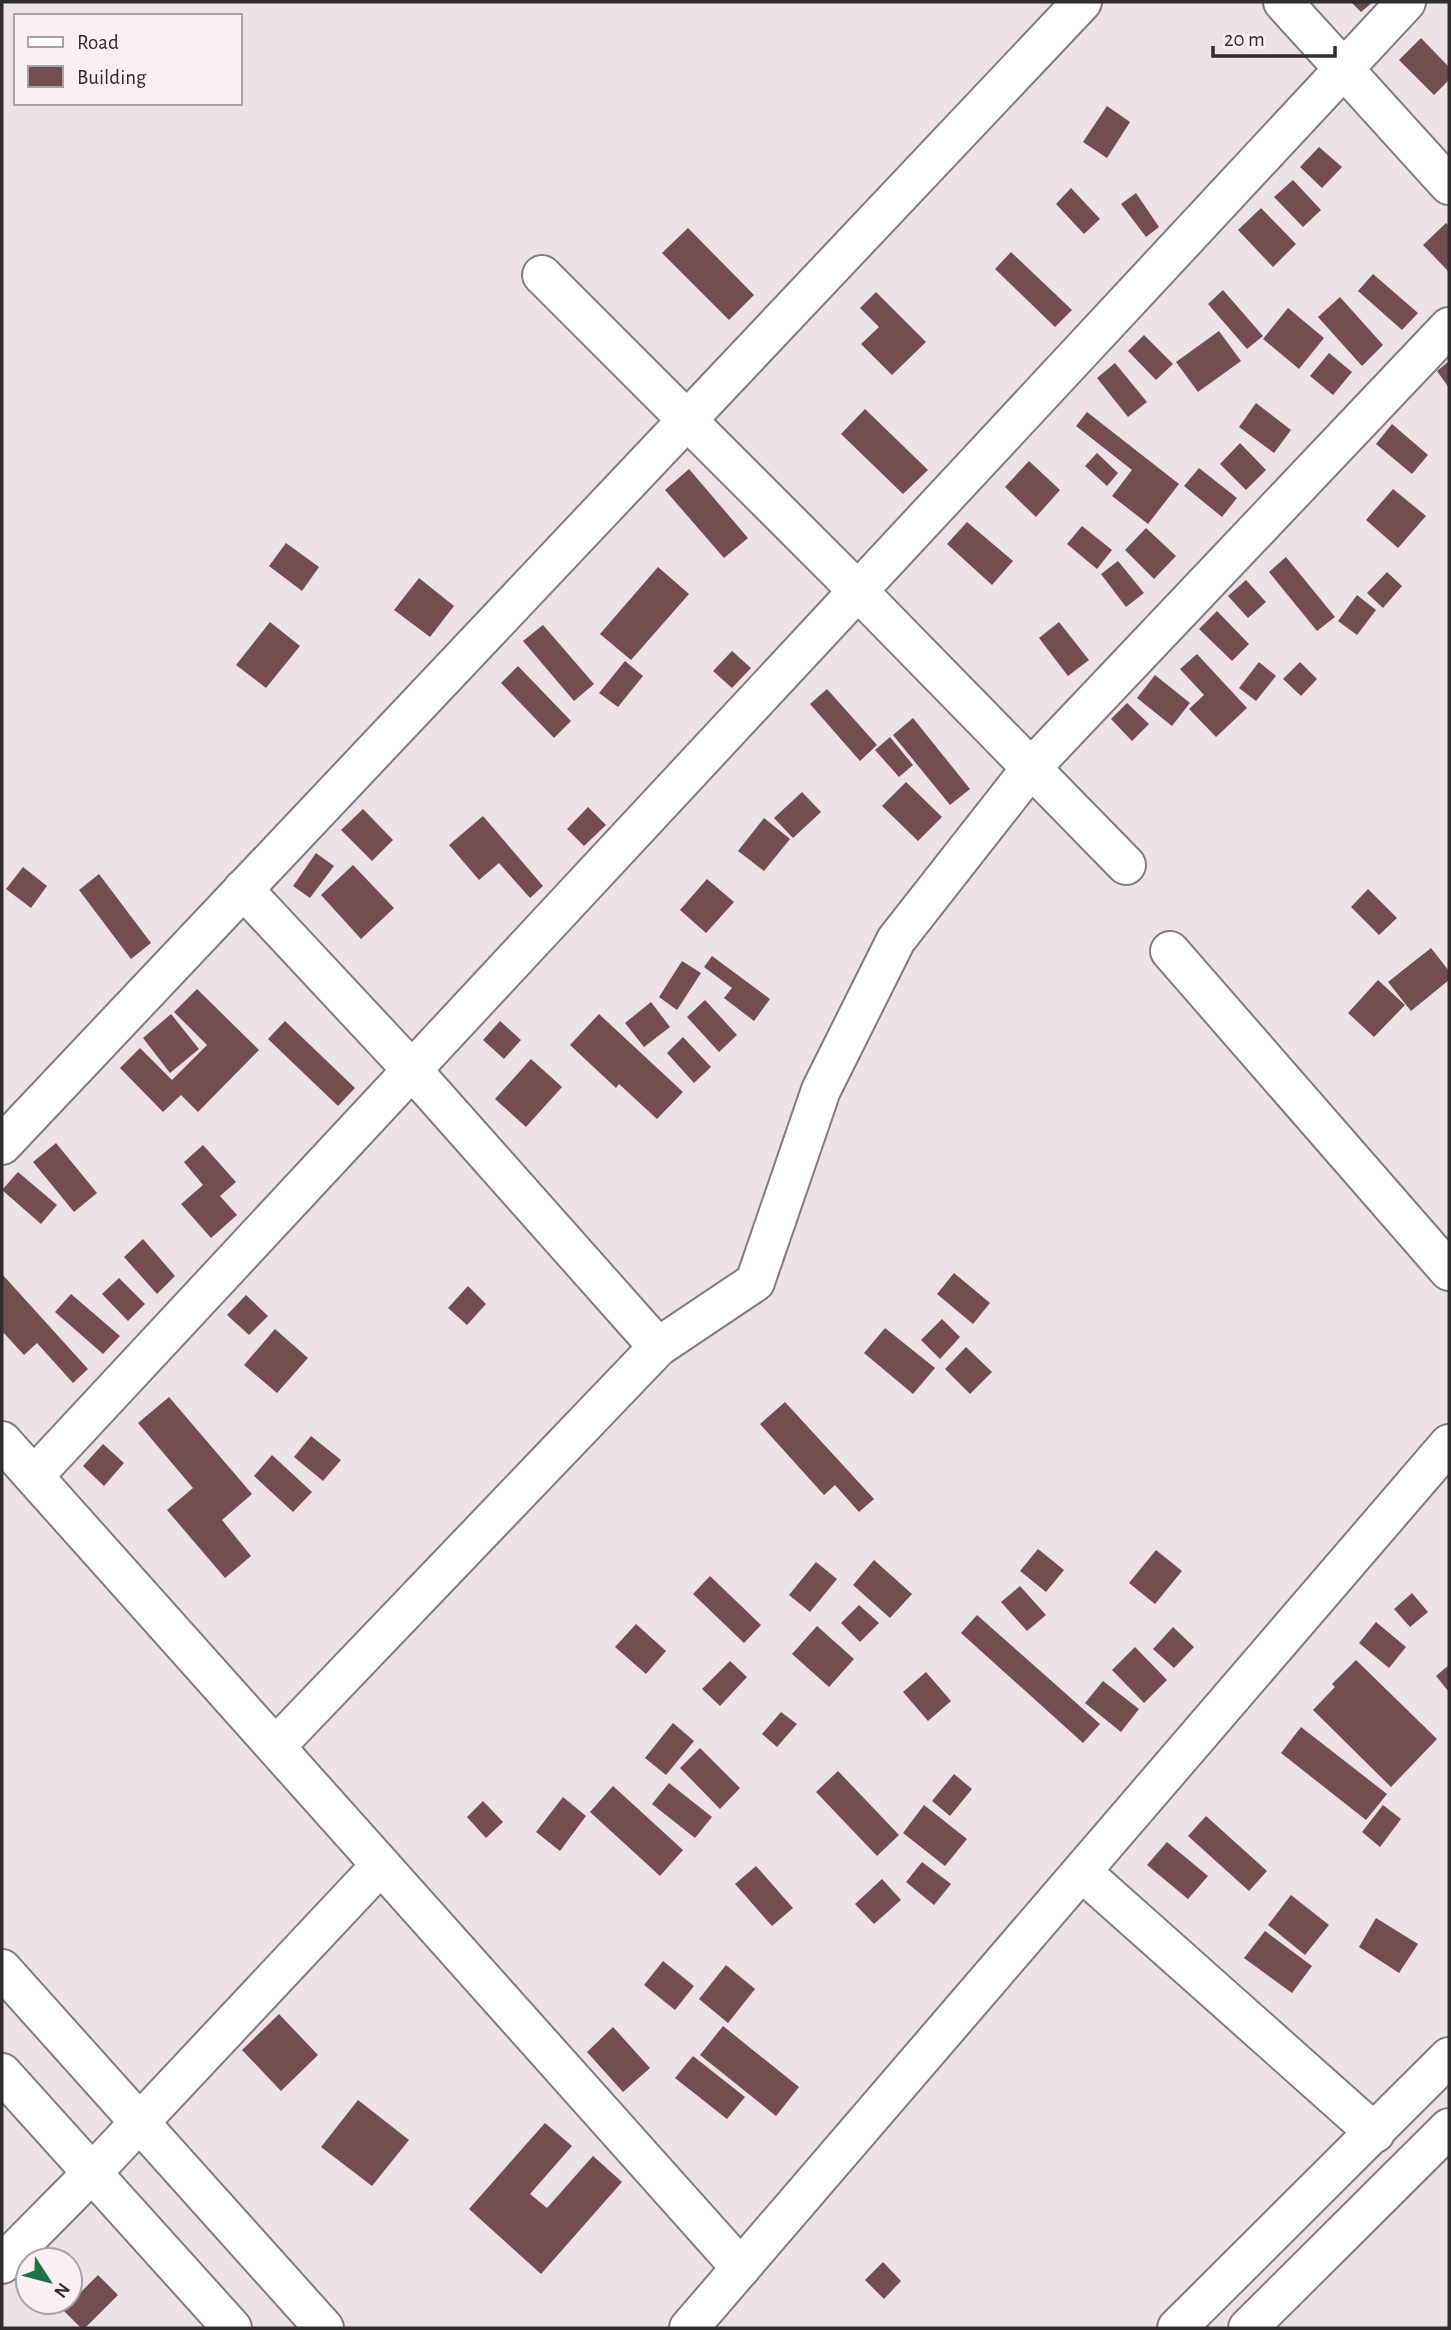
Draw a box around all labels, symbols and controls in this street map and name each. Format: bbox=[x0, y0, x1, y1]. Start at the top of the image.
legend bbox=[14, 14, 242, 105]
scale bar bbox=[1213, 14, 1336, 58]
text: 20 m bbox=[1224, 29, 1265, 50]
text: Road bbox=[77, 32, 119, 53]
text: Building bbox=[77, 67, 147, 88]
north arrow bbox=[14, 2246, 84, 2316]
text: N bbox=[50, 2279, 73, 2301]

